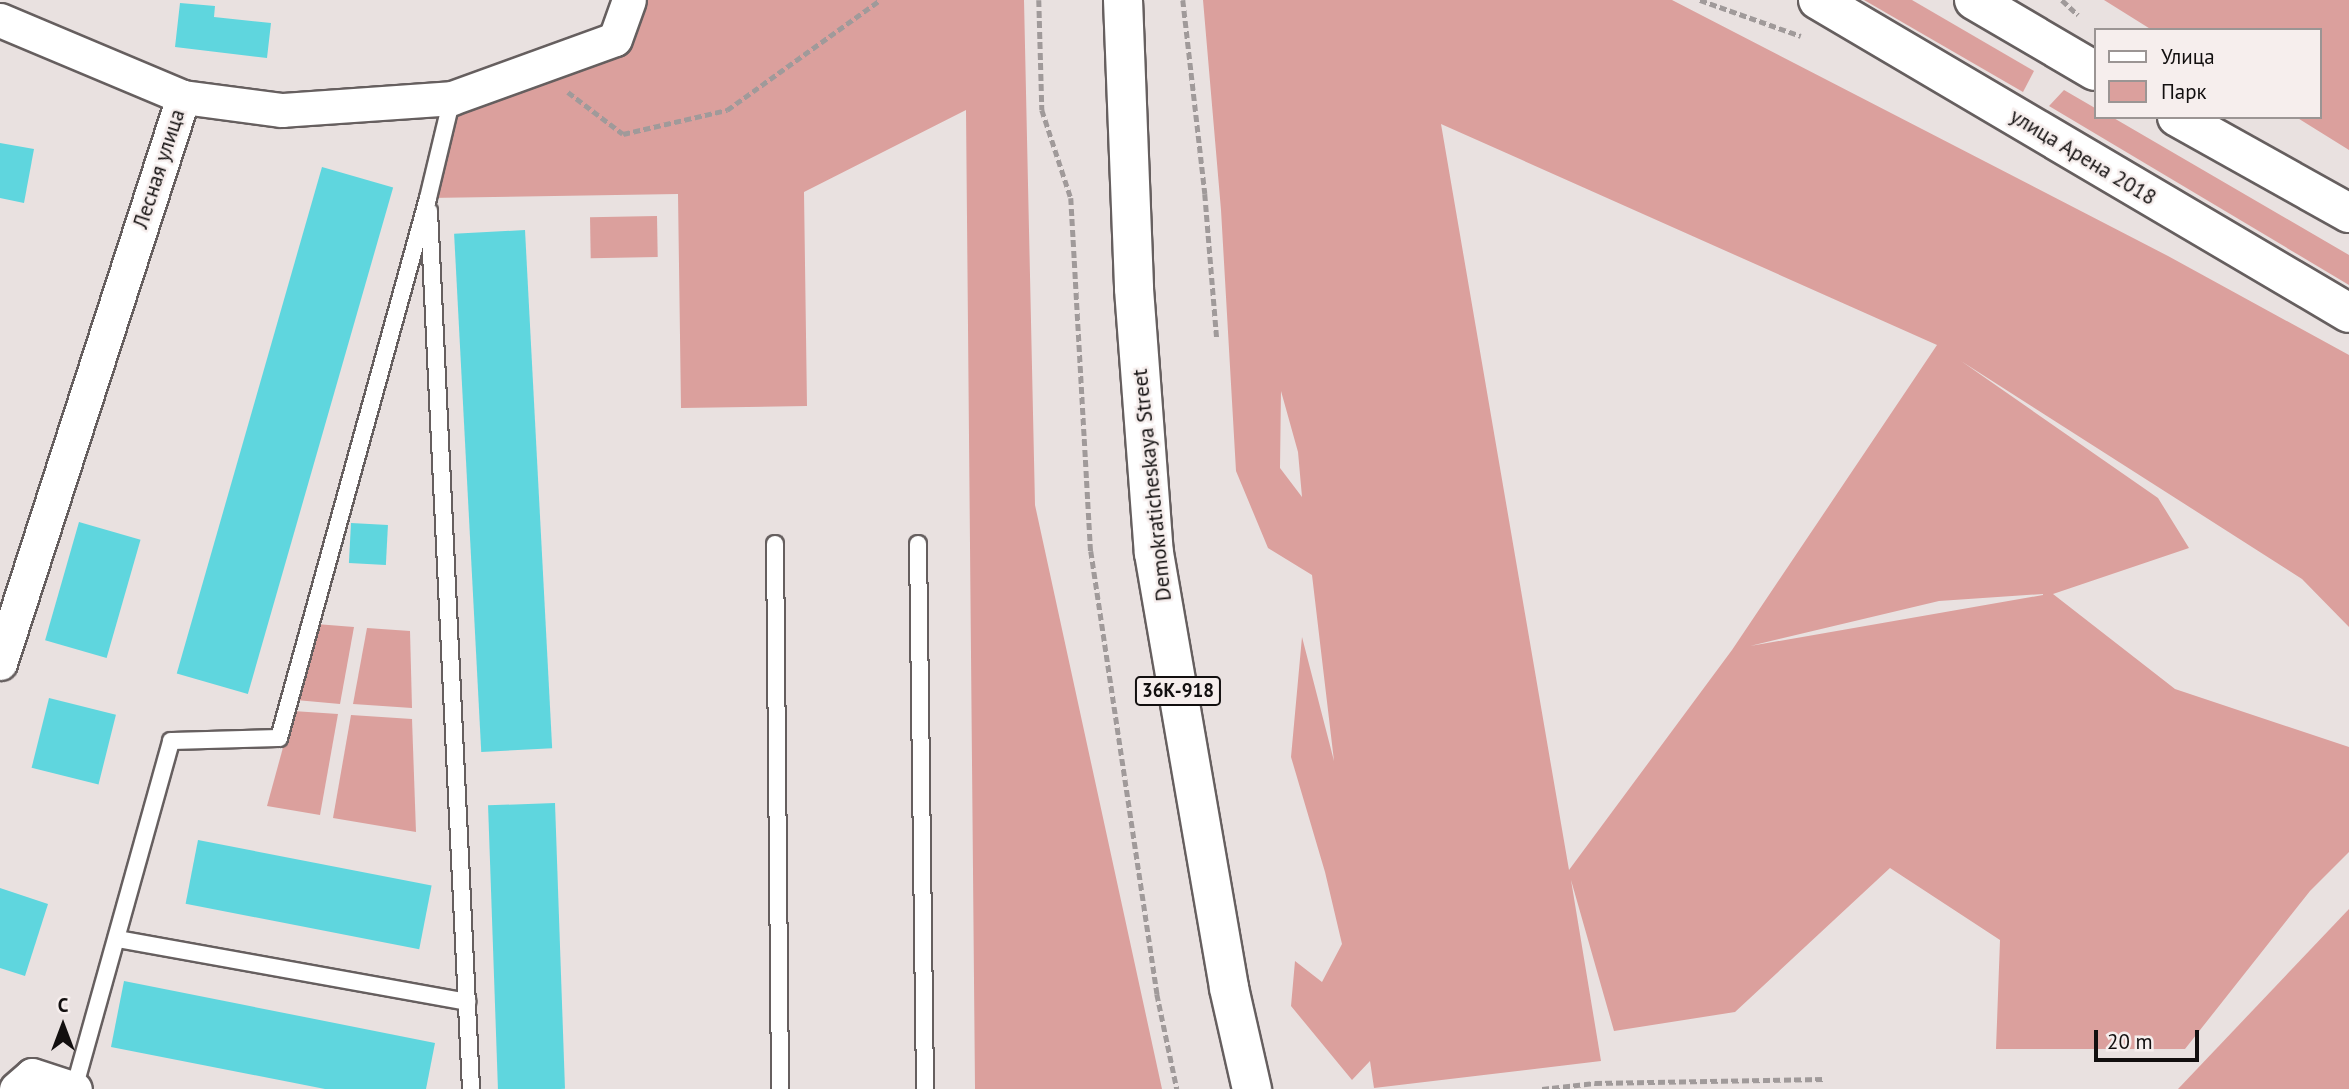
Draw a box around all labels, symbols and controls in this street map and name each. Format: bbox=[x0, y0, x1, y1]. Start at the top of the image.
legend bbox=[2094, 28, 2321, 119]
text: Улица bbox=[2161, 43, 2215, 70]
text: Парк bbox=[2161, 78, 2207, 105]
street label: улица Арена 2018 bbox=[2005, 103, 2161, 211]
street label: Лесная улица bbox=[128, 106, 190, 232]
street label: Demokraticheskaya Street bbox=[1127, 368, 1177, 602]
road number: 36К-918 bbox=[1134, 676, 1222, 706]
north arrow bbox=[28, 991, 98, 1061]
text: С bbox=[58, 993, 68, 1017]
scale bar bbox=[2097, 1016, 2202, 1060]
text: 20 m bbox=[2107, 1028, 2153, 1055]

